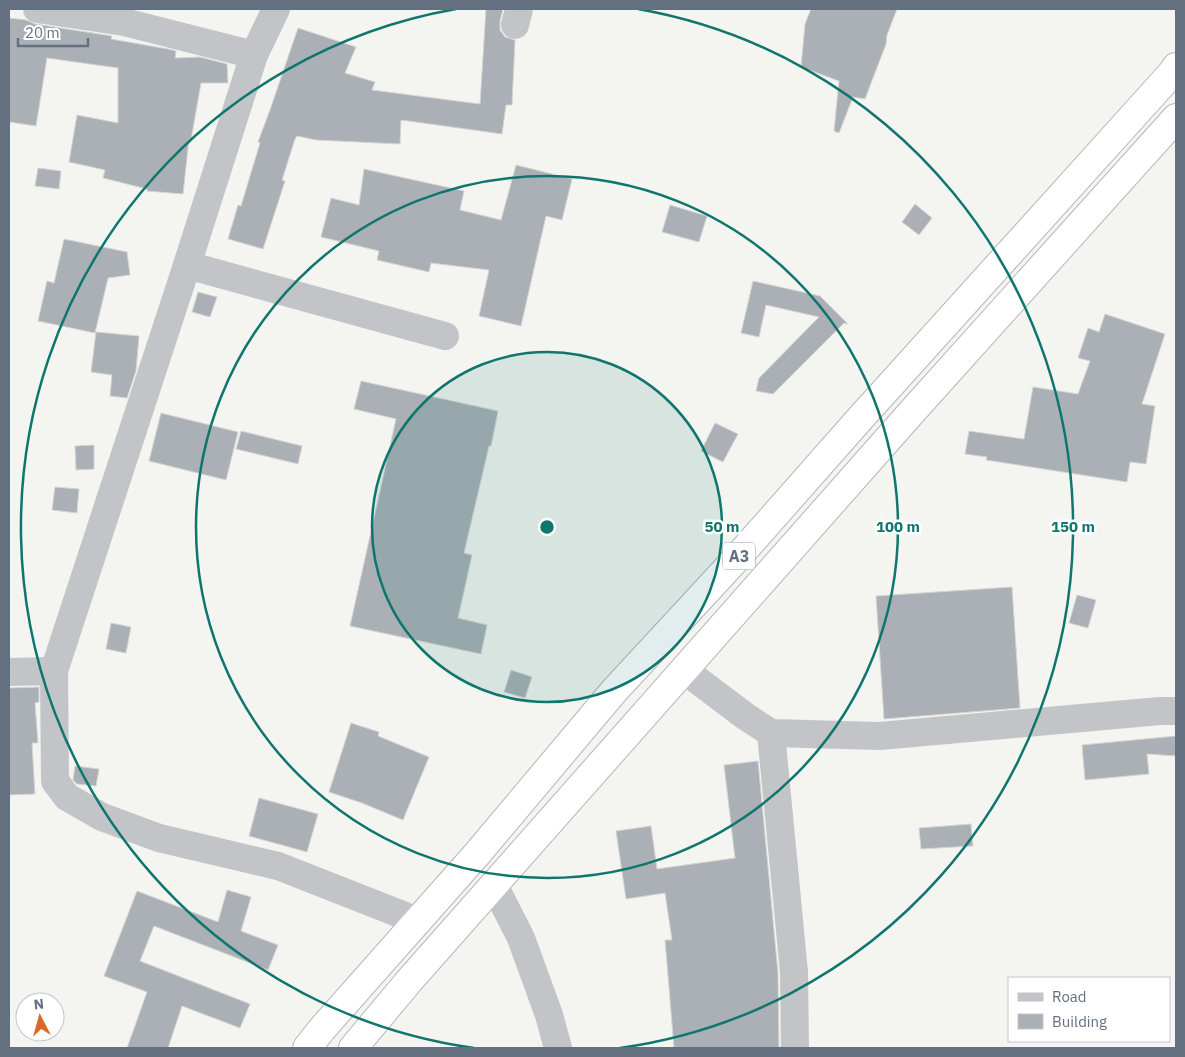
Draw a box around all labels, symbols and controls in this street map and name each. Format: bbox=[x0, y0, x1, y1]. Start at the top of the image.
scale bar bbox=[18, 15, 88, 47]
text: 20 m bbox=[25, 23, 60, 42]
text: 50 m bbox=[705, 517, 739, 536]
text: 100 m bbox=[876, 517, 920, 536]
text: 150 m bbox=[1051, 517, 1095, 536]
centre of rings bbox=[538, 518, 556, 536]
road number: A3 bbox=[723, 542, 755, 570]
legend bbox=[1008, 977, 1170, 1042]
text: Road bbox=[1052, 987, 1087, 1006]
north arrow bbox=[15, 992, 65, 1042]
text: N bbox=[33, 995, 45, 1014]
text: Building bbox=[1052, 1012, 1107, 1031]

